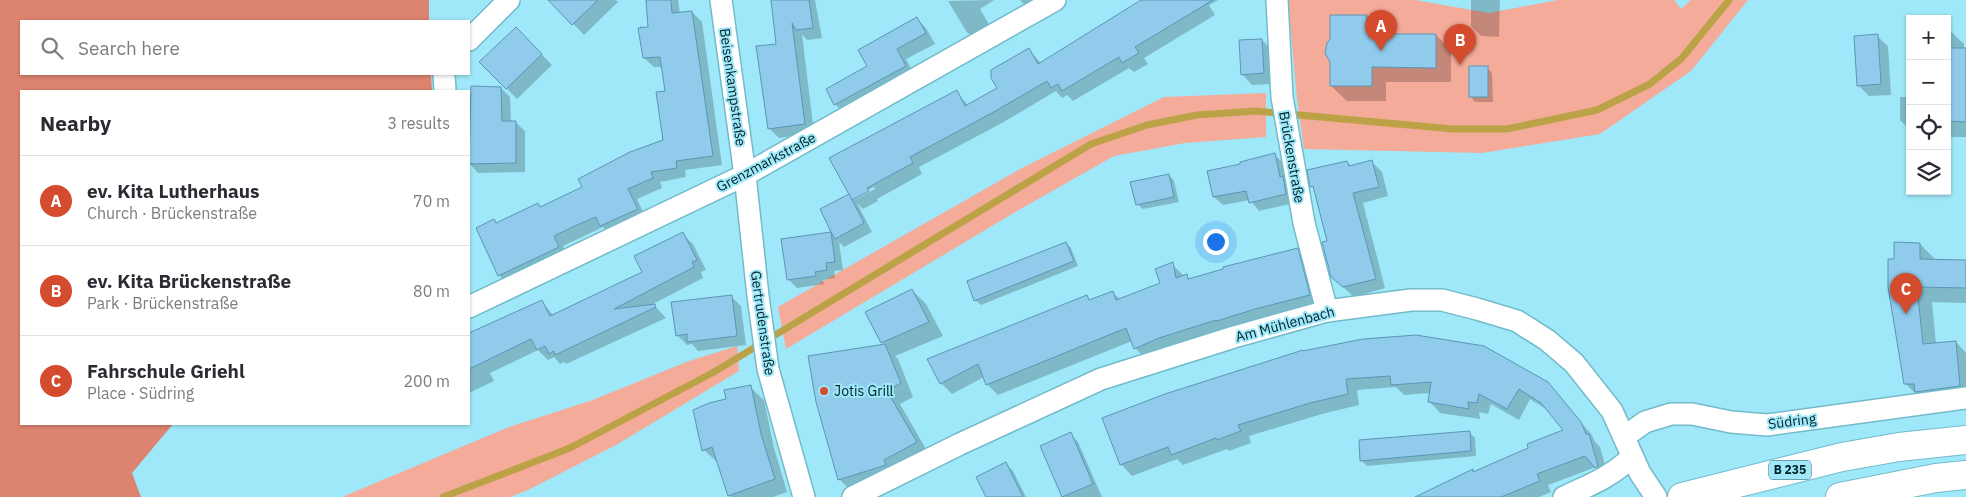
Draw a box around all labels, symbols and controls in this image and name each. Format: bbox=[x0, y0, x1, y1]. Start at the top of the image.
pin: A bbox=[1365, 10, 1397, 51]
map controls bbox=[1906, 15, 1951, 195]
button: + bbox=[1906, 15, 1951, 60]
search box bbox=[20, 20, 470, 75]
pin: B bbox=[1444, 24, 1476, 65]
street label: Beisenkampstraße bbox=[716, 27, 750, 147]
icon: search bbox=[38, 34, 66, 62]
text: Search here bbox=[78, 36, 180, 60]
button: − bbox=[1906, 60, 1951, 105]
button: locate bbox=[1906, 105, 1951, 150]
text: Nearby bbox=[40, 109, 111, 137]
street label: Brückenstraße bbox=[1275, 110, 1309, 205]
text: 3 results bbox=[387, 113, 450, 133]
street label: Grenzmarkstraße bbox=[713, 128, 819, 196]
button: layers bbox=[1906, 150, 1951, 195]
text: ev. Kita Lutherhaus bbox=[87, 179, 260, 203]
text: A bbox=[51, 191, 61, 211]
text: 70 m bbox=[413, 191, 450, 211]
text: Church · Brückenstraße bbox=[87, 203, 257, 223]
your location bbox=[1203, 229, 1229, 255]
text: ev. Kita Brückenstraße bbox=[87, 269, 291, 293]
street label: Gertrudenstraße bbox=[747, 270, 779, 377]
pin: C bbox=[1890, 273, 1922, 314]
text: B bbox=[51, 281, 61, 301]
text: 80 m bbox=[413, 281, 450, 301]
text: Park · Brückenstraße bbox=[87, 293, 238, 313]
street label: Am Mühlenbach bbox=[1233, 302, 1337, 346]
text: Fahrschule Griehl bbox=[87, 359, 245, 383]
text: C bbox=[51, 371, 61, 391]
text: 200 m bbox=[403, 371, 450, 391]
place label: Jotis Grill bbox=[834, 382, 894, 400]
text: Place · Südring bbox=[87, 383, 194, 403]
marker: Jotis Grill bbox=[818, 385, 830, 397]
street label: Südring bbox=[1767, 409, 1818, 433]
road number: B 235 bbox=[1769, 460, 1811, 480]

